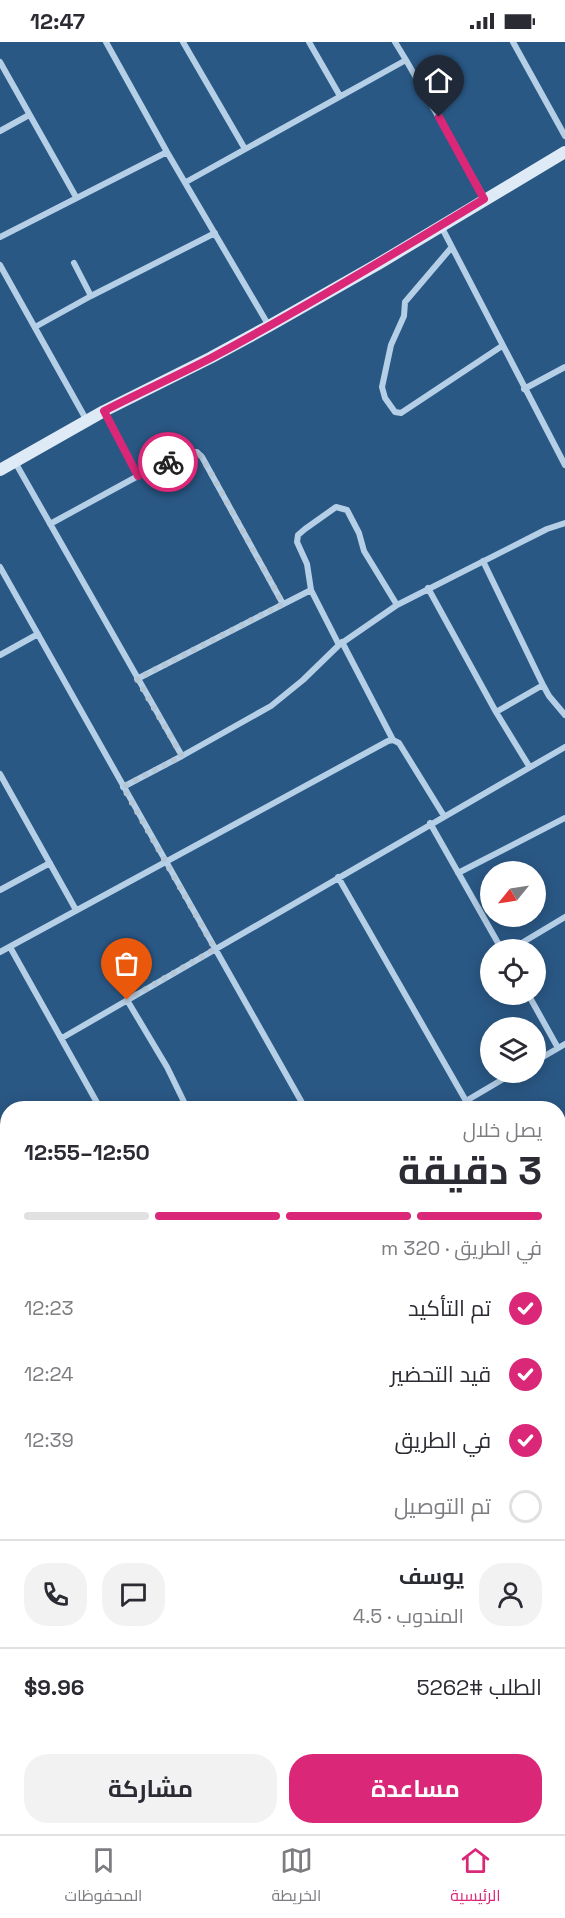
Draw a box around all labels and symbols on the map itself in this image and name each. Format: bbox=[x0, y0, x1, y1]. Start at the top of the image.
pin bbox=[413, 55, 464, 117]
courier bbox=[138, 432, 198, 492]
north arrow bbox=[480, 861, 546, 927]
pin bbox=[101, 938, 152, 1000]

